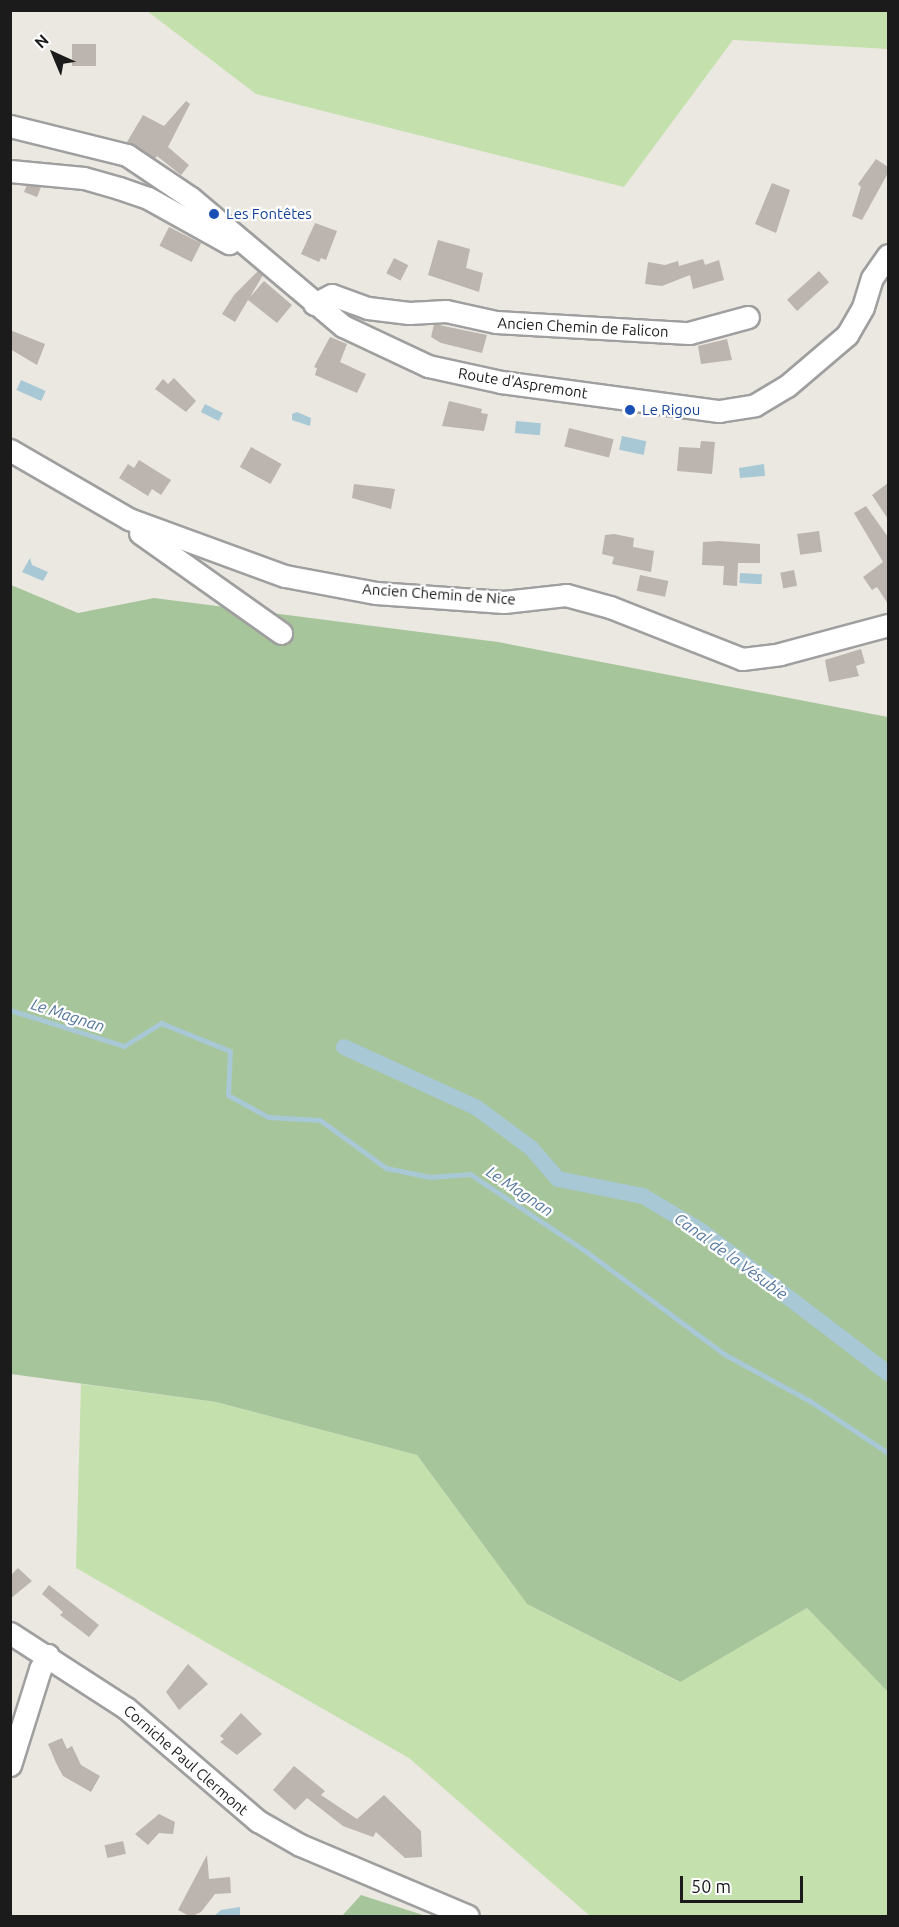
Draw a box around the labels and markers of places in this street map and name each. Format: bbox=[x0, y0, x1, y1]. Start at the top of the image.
place label: Les Fontêtes bbox=[226, 205, 312, 223]
marker: Les Fontêtes bbox=[207, 207, 221, 221]
place label: Le Rigou bbox=[642, 401, 700, 419]
marker: Le Rigou bbox=[623, 403, 637, 417]

